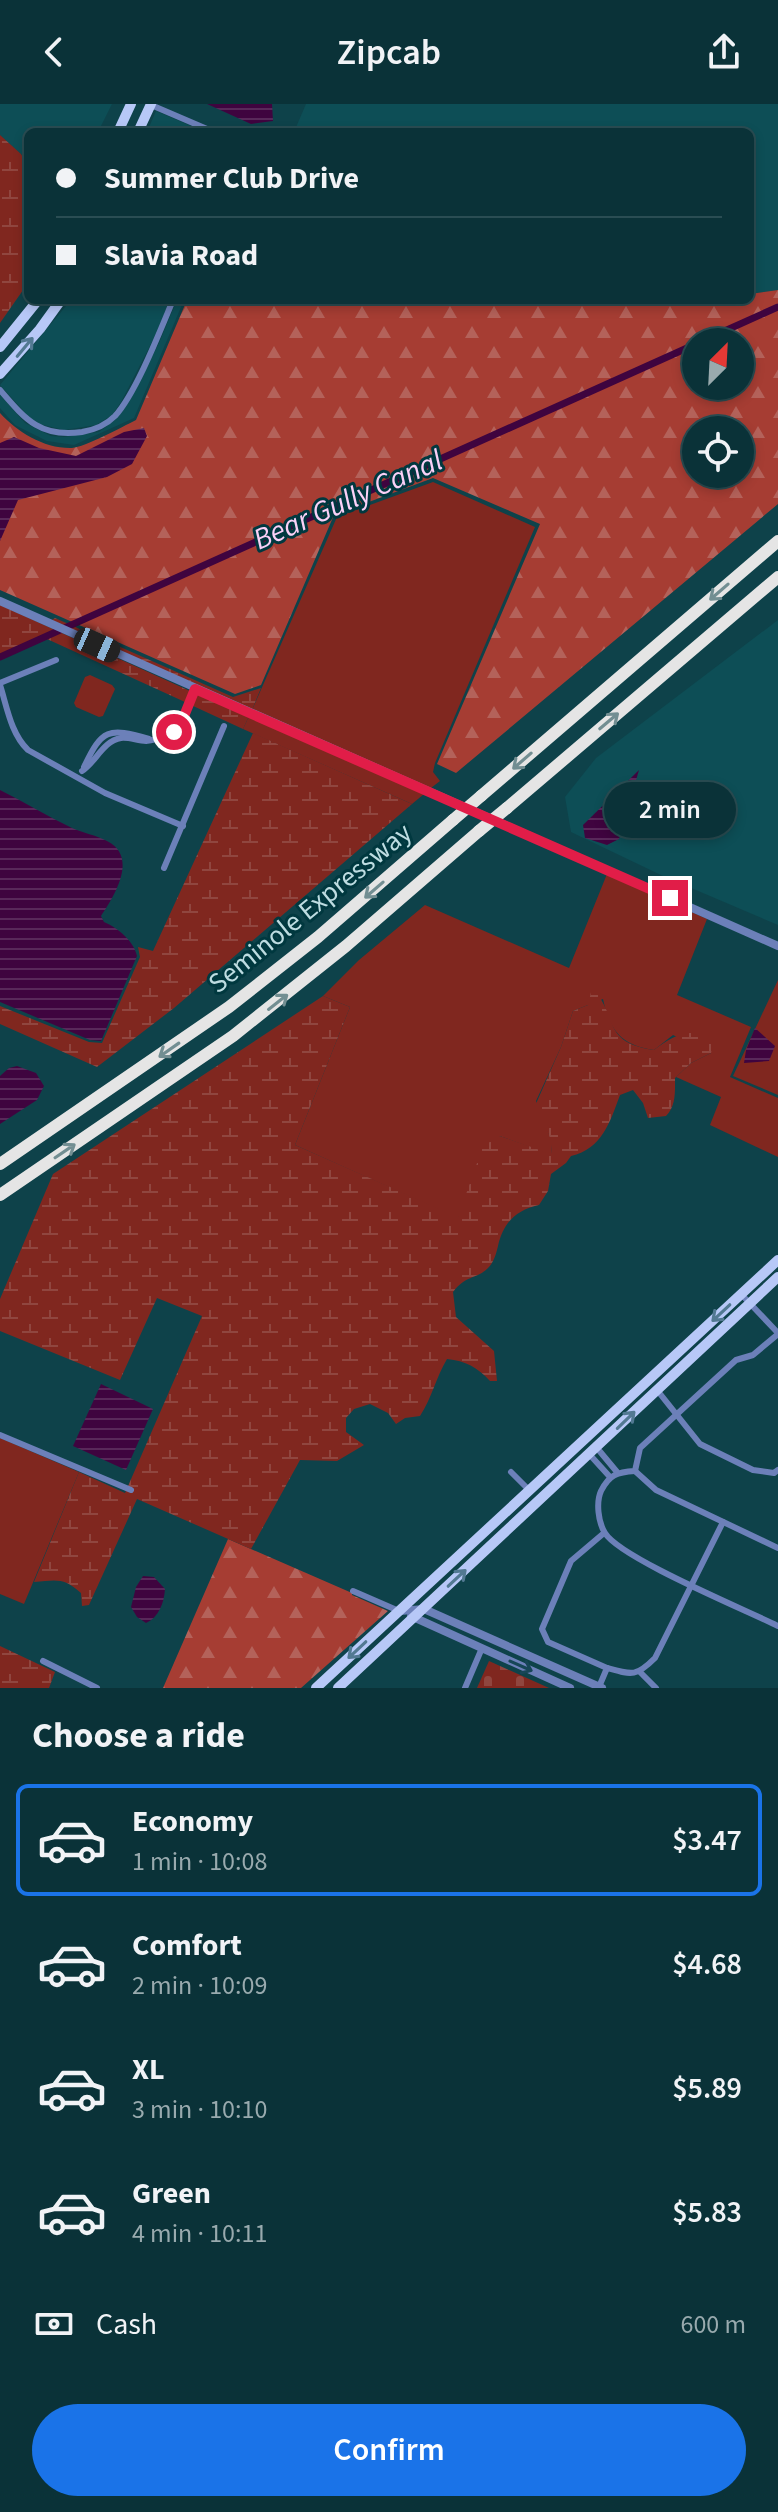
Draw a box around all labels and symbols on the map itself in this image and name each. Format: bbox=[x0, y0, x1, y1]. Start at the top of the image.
north arrow bbox=[682, 328, 754, 400]
one-way arrow bbox=[16, 338, 34, 358]
water label: Bear Gully Canal bbox=[246, 439, 450, 561]
one-way arrow bbox=[709, 582, 729, 600]
car bbox=[70, 624, 124, 666]
one-way arrow bbox=[598, 712, 619, 730]
route start bbox=[156, 714, 192, 750]
one-way arrow bbox=[512, 752, 532, 770]
callout: 2 min bbox=[604, 782, 736, 838]
street label: Seminole Expressway bbox=[200, 813, 420, 1003]
one-way arrow bbox=[364, 880, 384, 898]
route end bbox=[652, 880, 688, 916]
one-way arrow bbox=[266, 994, 288, 1011]
one-way arrow bbox=[158, 1042, 180, 1058]
one-way arrow bbox=[53, 1143, 75, 1159]
one-way arrow bbox=[711, 1304, 731, 1322]
one-way arrow bbox=[616, 1410, 636, 1429]
one-way arrow bbox=[447, 1569, 466, 1588]
one-way arrow bbox=[348, 1640, 368, 1658]
one-way arrow bbox=[509, 1659, 533, 1674]

